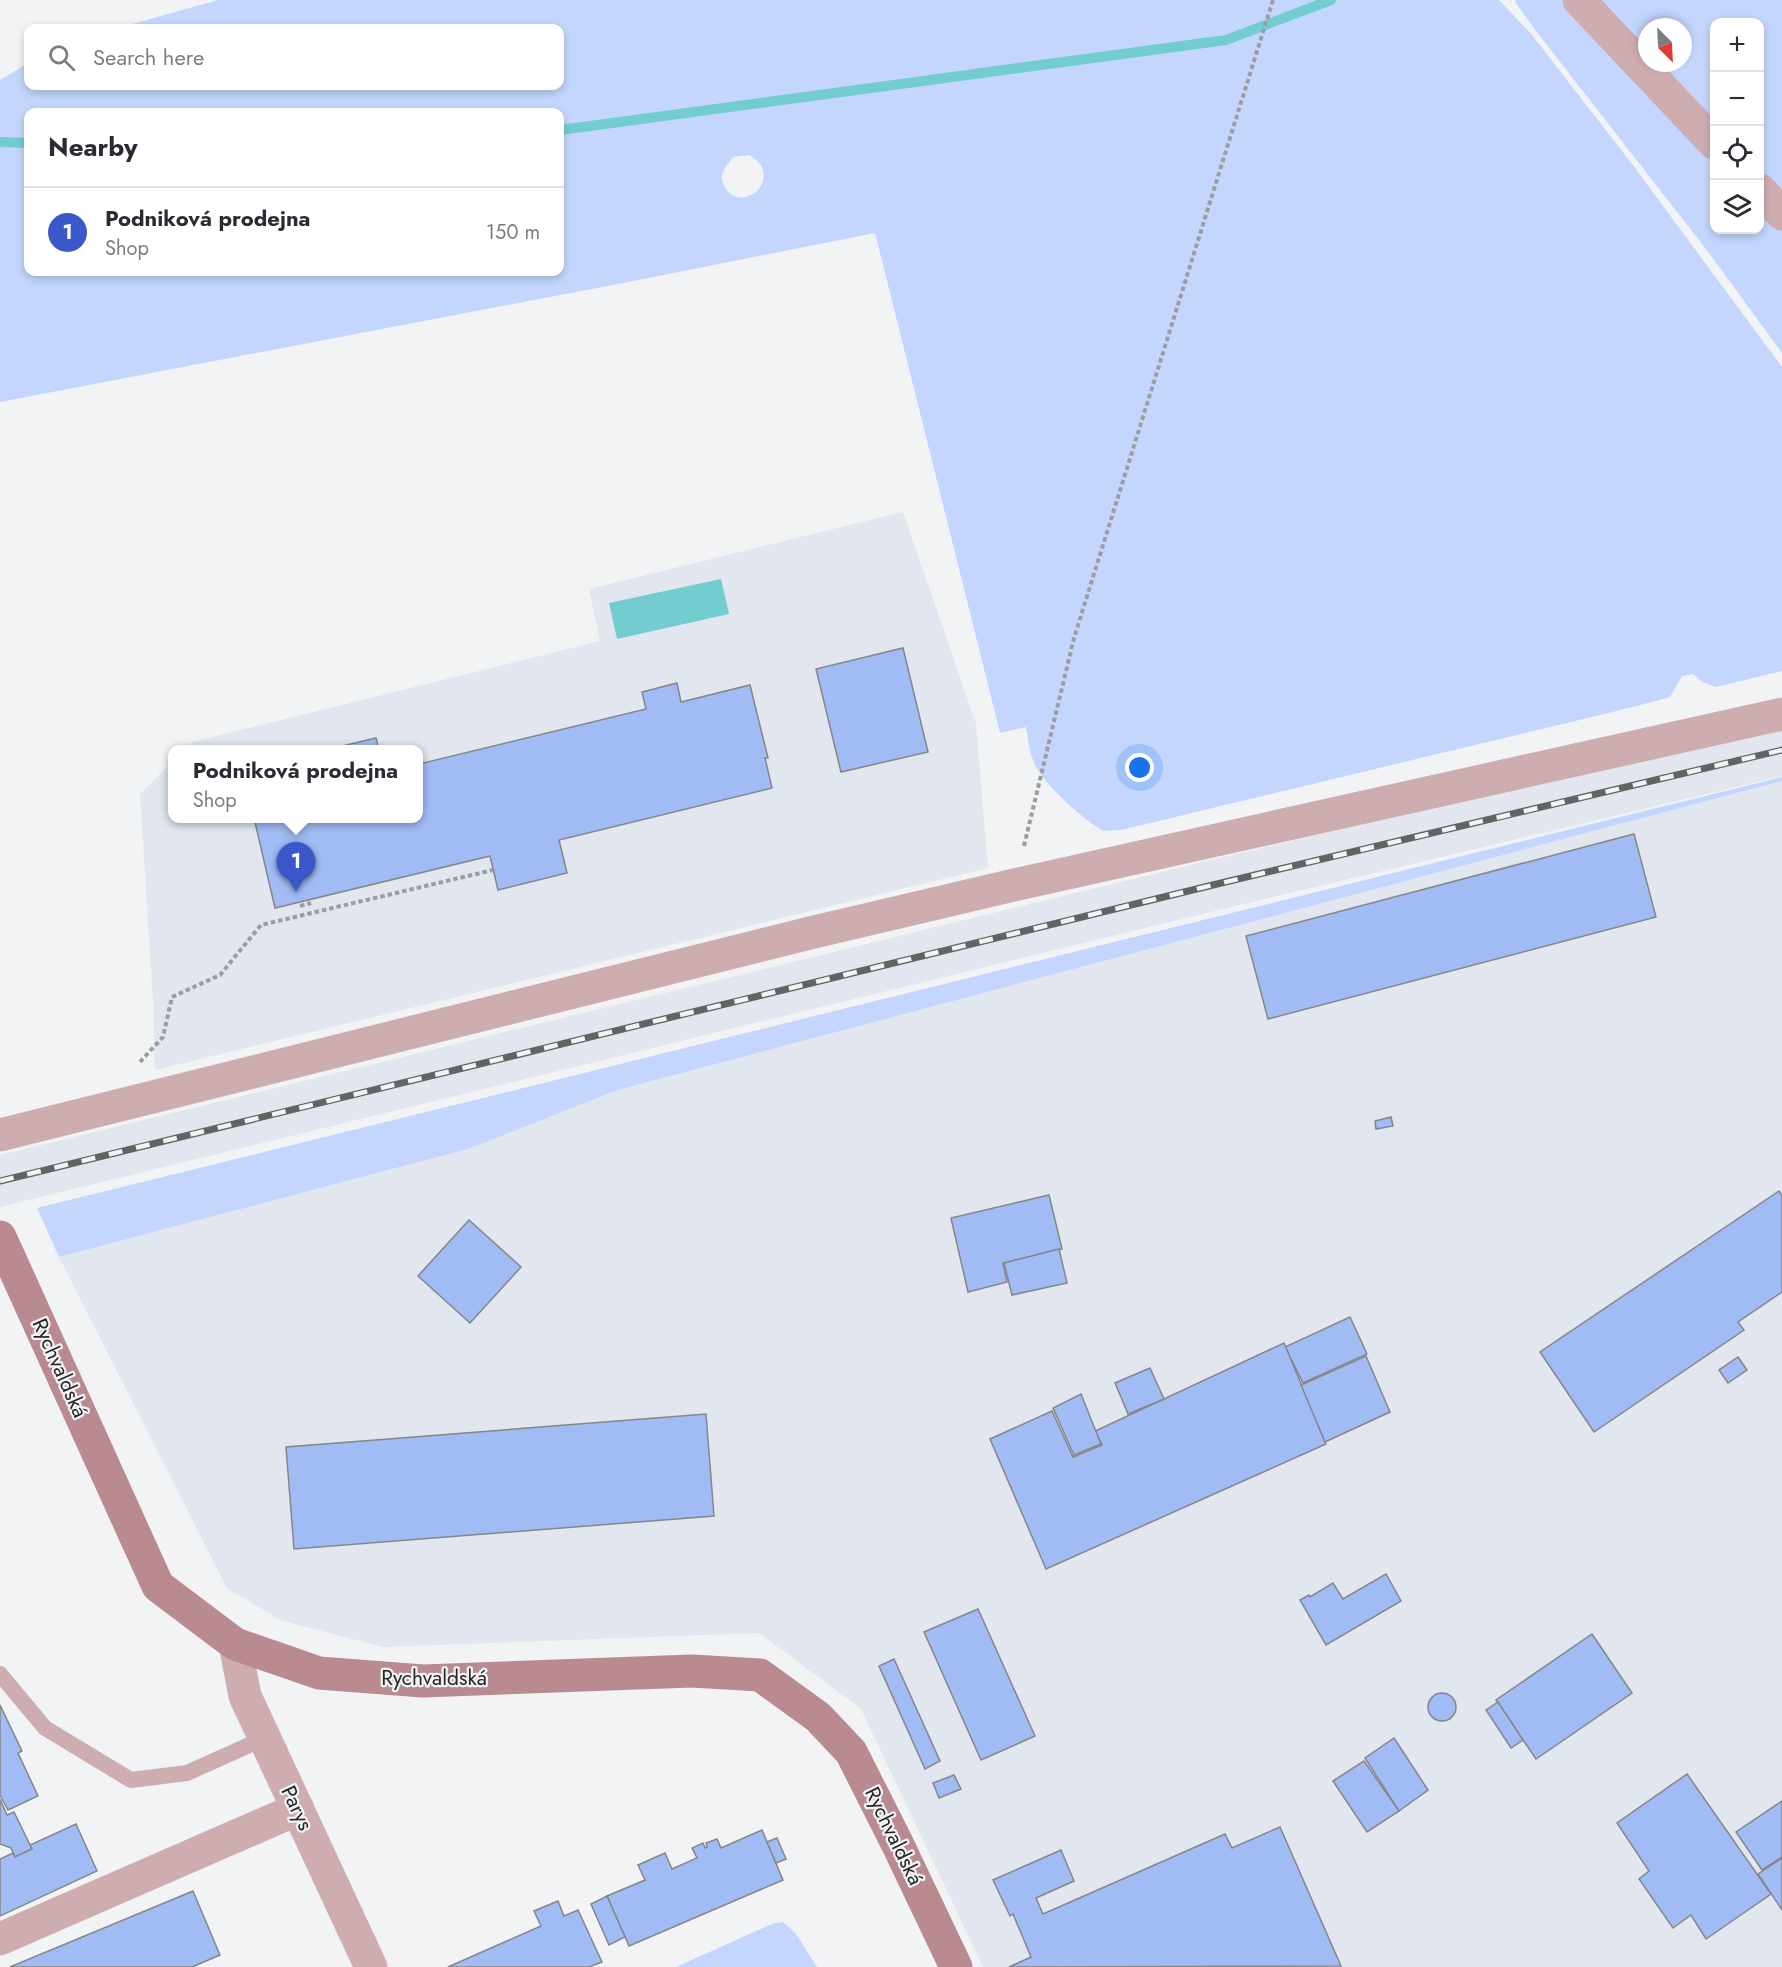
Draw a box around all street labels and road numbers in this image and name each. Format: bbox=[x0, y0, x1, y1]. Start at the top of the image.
street label: Rychvaldská bbox=[25, 1314, 95, 1422]
street label: Rychvaldská bbox=[381, 1663, 487, 1693]
street label: Parys bbox=[274, 1781, 320, 1835]
street label: Rychvaldská bbox=[857, 1782, 931, 1890]

